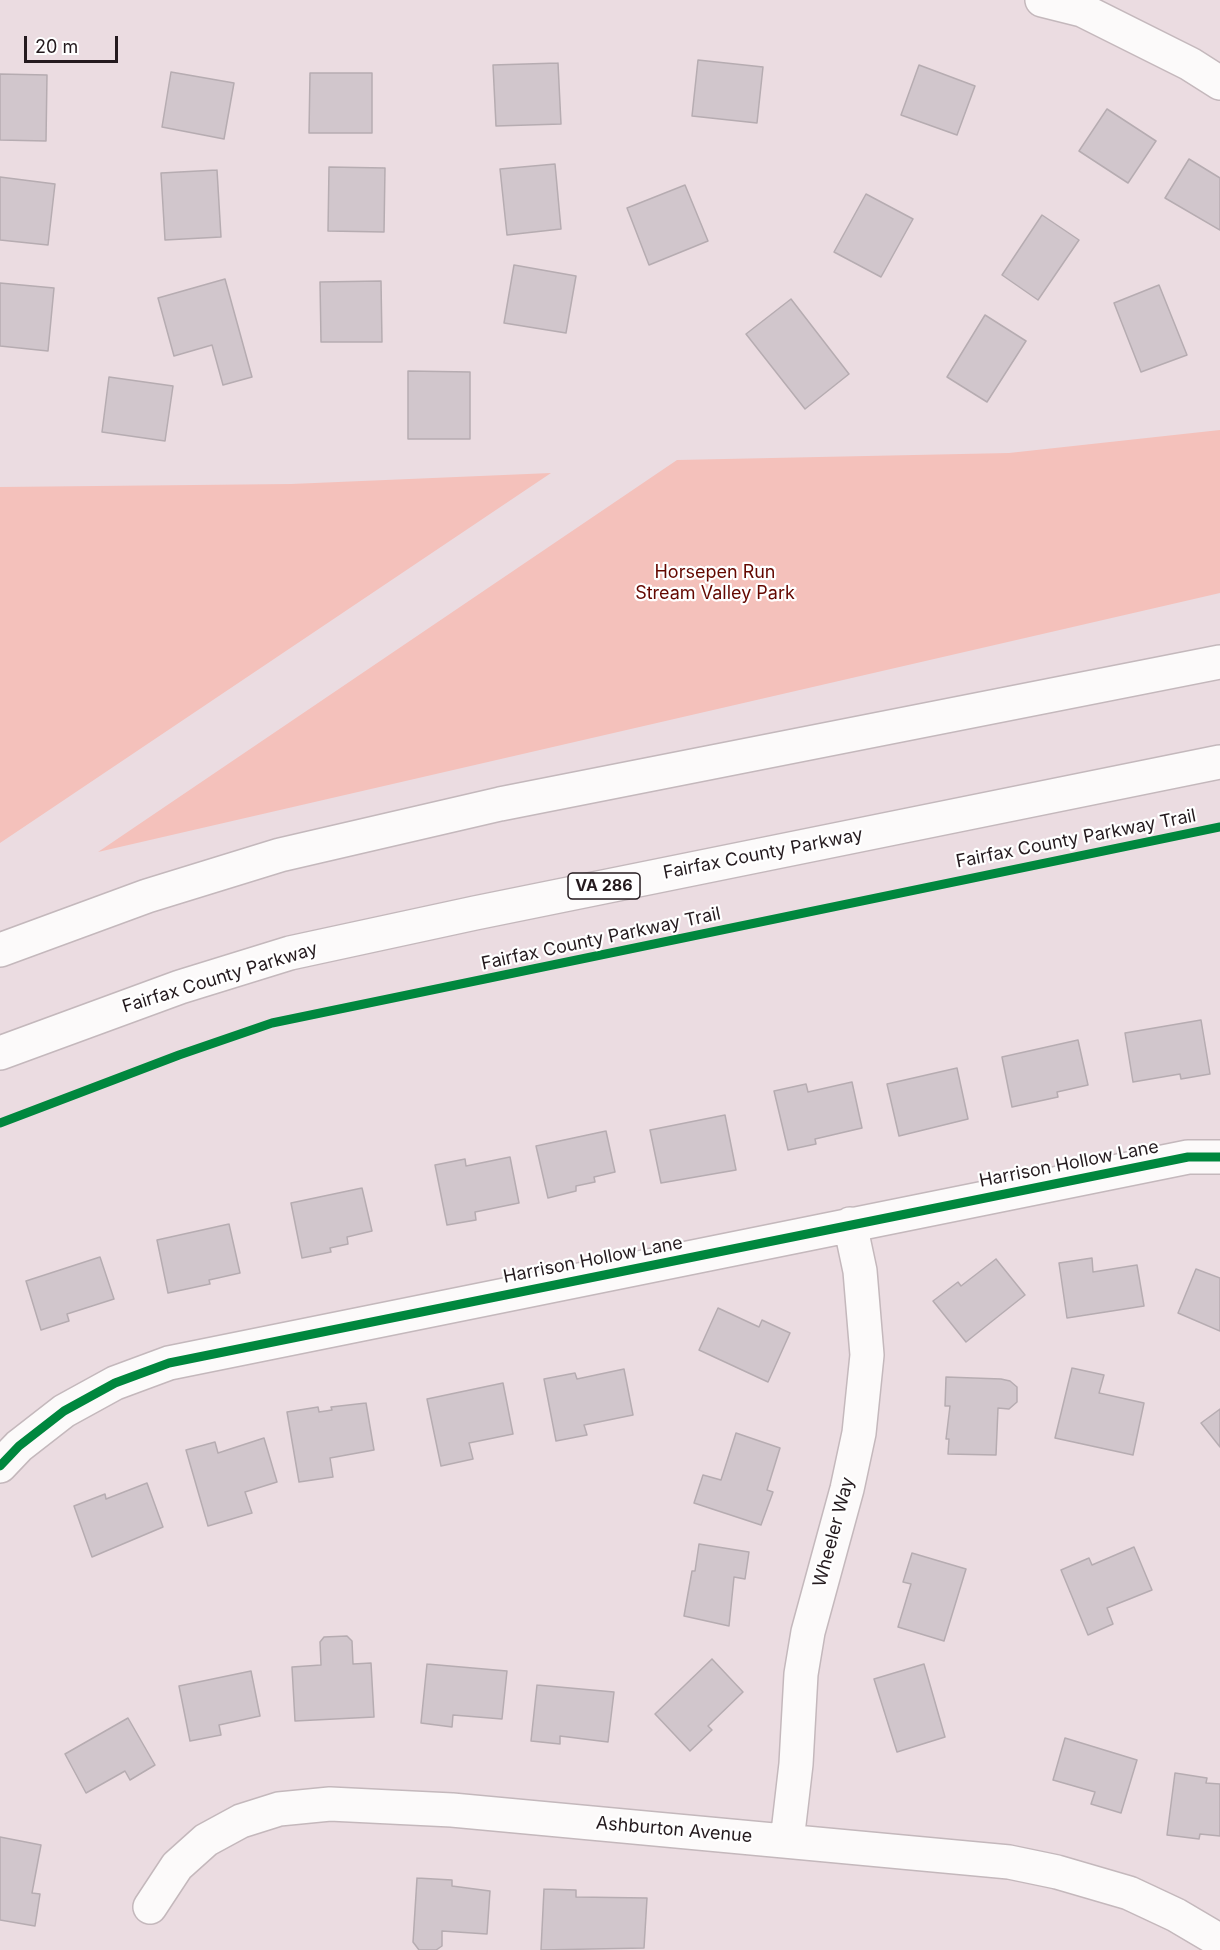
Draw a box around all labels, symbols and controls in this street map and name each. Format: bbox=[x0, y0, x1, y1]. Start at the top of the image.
scale bar bbox=[27, 24, 122, 62]
text: 20 m bbox=[35, 36, 78, 57]
park label: Horsepen Run Stream Valley Park bbox=[635, 562, 795, 604]
street label: Fairfax County Parkway Trail bbox=[954, 805, 1198, 873]
street label: Fairfax County Parkway bbox=[661, 824, 865, 884]
road number: VA 286 bbox=[568, 873, 640, 899]
street label: Fairfax County Parkway Trail bbox=[479, 903, 723, 975]
street label: Fairfax County Parkway bbox=[120, 938, 320, 1018]
street label: Harrison Hollow Lane bbox=[977, 1136, 1161, 1192]
street label: Harrison Hollow Lane bbox=[501, 1232, 685, 1288]
street label: Wheeler Way bbox=[809, 1475, 859, 1589]
street label: Ashburton Avenue bbox=[595, 1812, 753, 1848]

